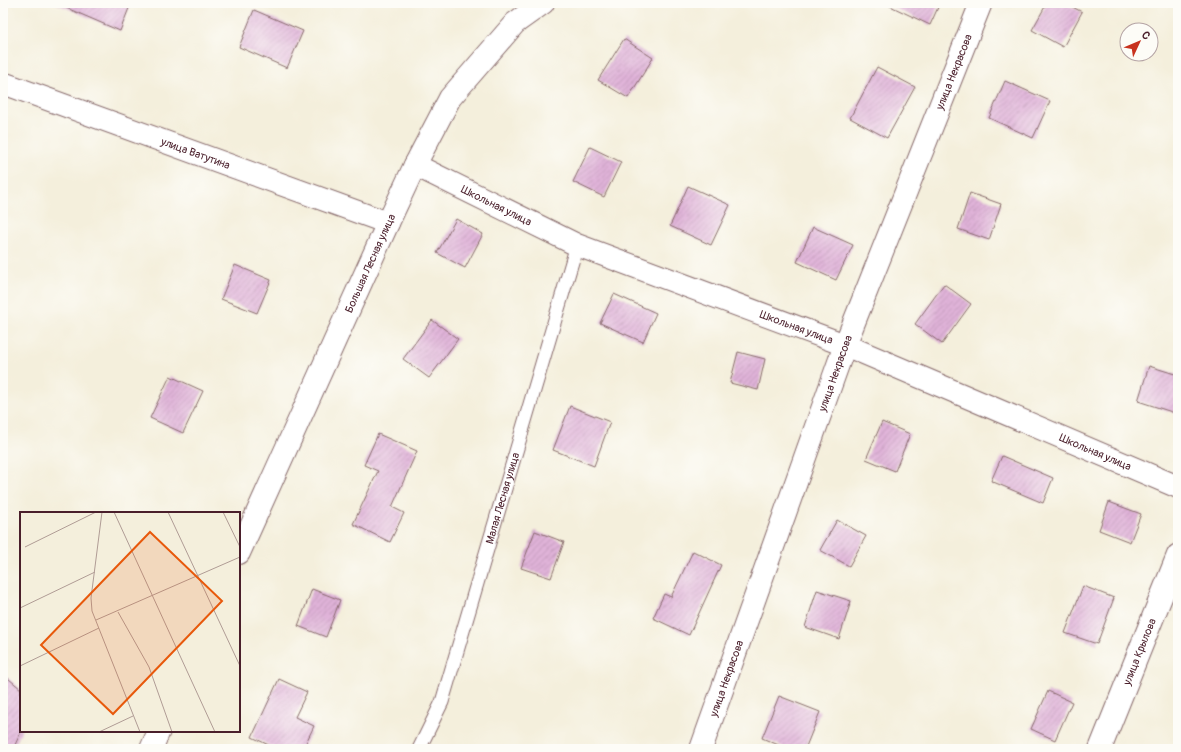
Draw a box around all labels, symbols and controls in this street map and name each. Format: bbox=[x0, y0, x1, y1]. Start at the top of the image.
north arrow bbox=[1119, 22, 1159, 62]
text: С bbox=[1139, 28, 1153, 43]
street label: улица Некрасова bbox=[932, 32, 975, 112]
street label: улица Ватутина bbox=[158, 134, 232, 172]
street label: Школьная улица bbox=[459, 182, 534, 228]
street label: Большая Лесная улица bbox=[342, 212, 398, 315]
street label: Школьная улица bbox=[758, 307, 835, 346]
street label: улица Некрасова bbox=[815, 333, 855, 414]
street label: Школьная улица bbox=[1057, 431, 1133, 473]
street label: Малая Лесная улица bbox=[483, 451, 522, 545]
inset map bbox=[20, 512, 240, 732]
street label: улица Крылова bbox=[1120, 616, 1158, 688]
street label: улица Некрасова bbox=[706, 638, 746, 719]

